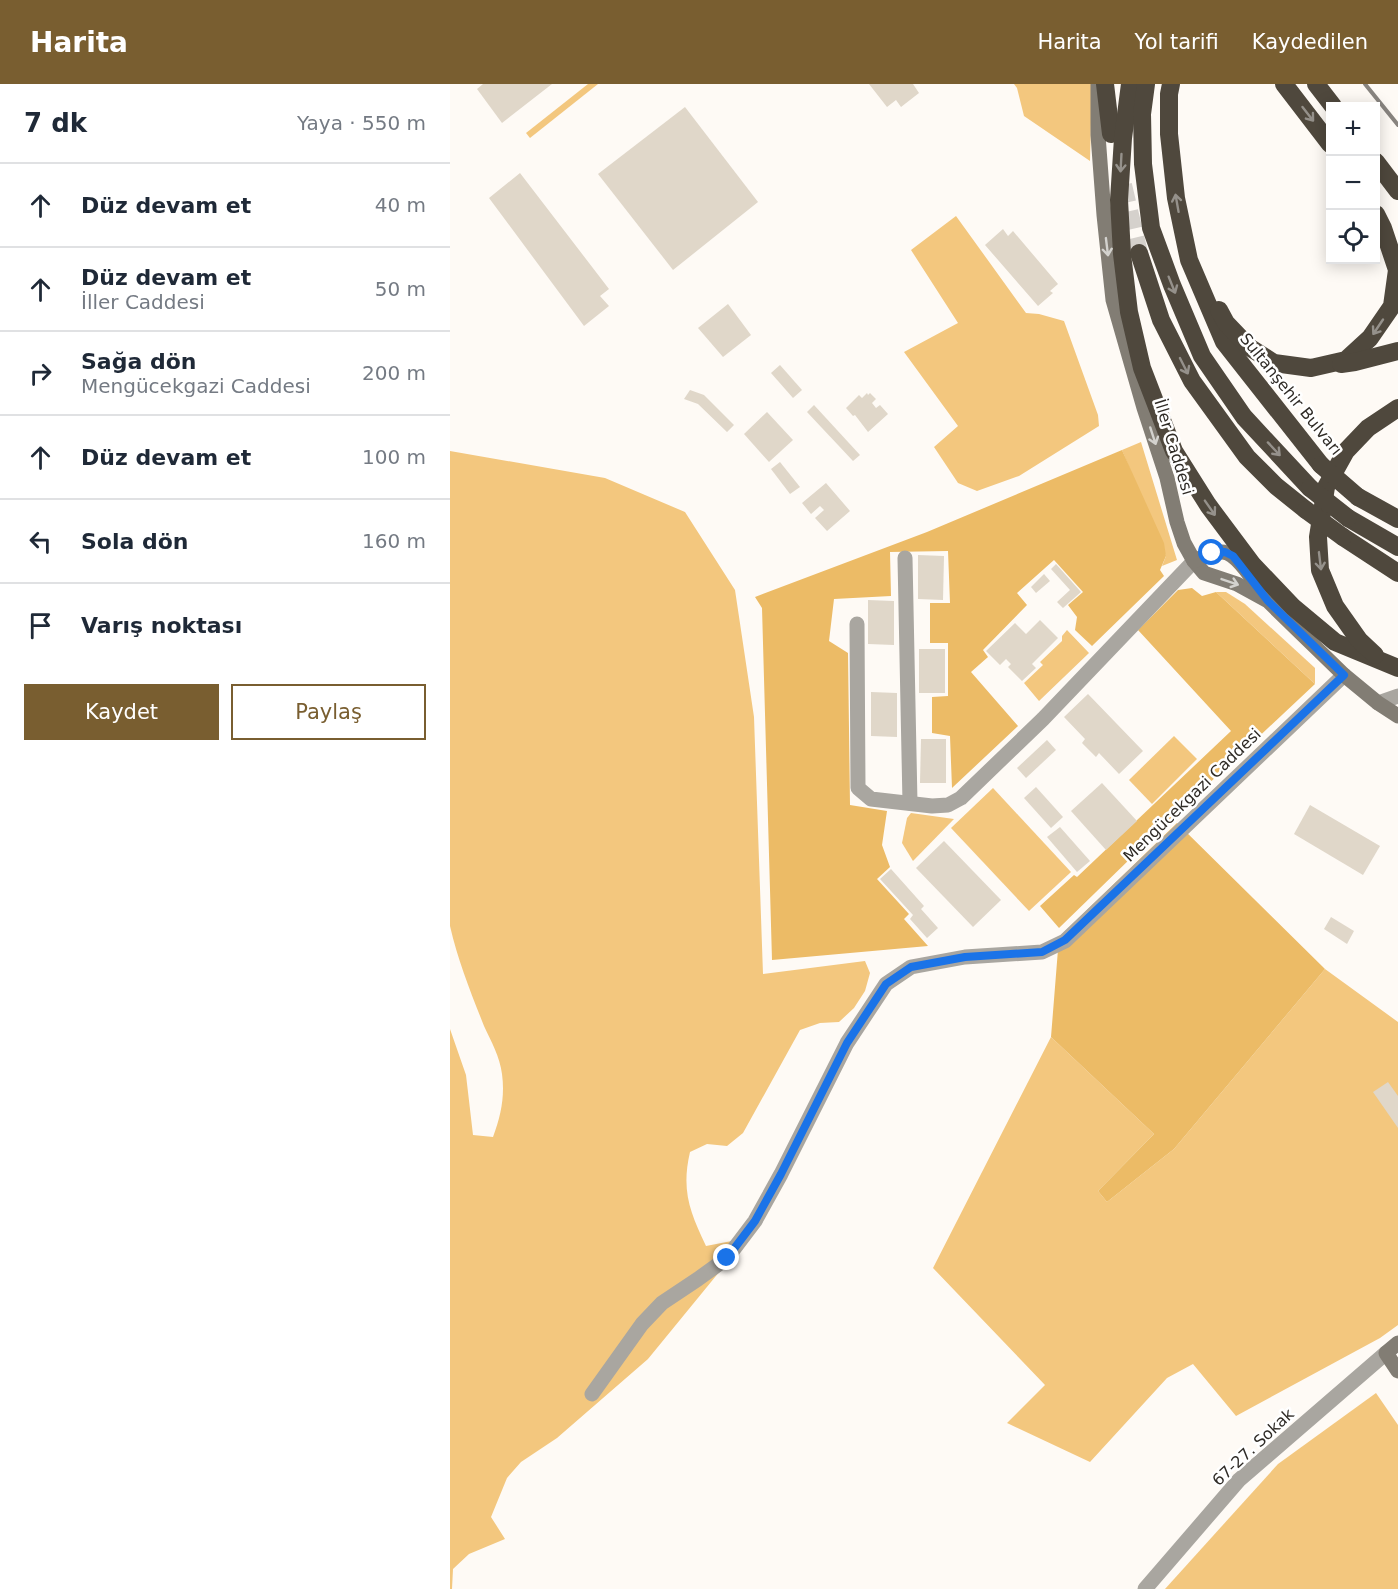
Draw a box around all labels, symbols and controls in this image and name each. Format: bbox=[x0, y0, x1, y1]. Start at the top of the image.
text: Harita bbox=[30, 26, 128, 59]
text: Harita bbox=[1037, 30, 1102, 54]
text: Yol tarifi bbox=[1135, 30, 1219, 54]
text: Kaydedilen bbox=[1252, 30, 1368, 54]
map controls bbox=[1326, 102, 1380, 264]
button: + bbox=[1326, 102, 1380, 156]
one-way arrow bbox=[1301, 105, 1314, 121]
text: 7 dk bbox=[24, 108, 87, 138]
text: Yaya · 550 m bbox=[297, 111, 426, 135]
one-way arrow bbox=[1116, 152, 1127, 172]
button: − bbox=[1326, 156, 1380, 210]
icon: ahead bbox=[24, 189, 57, 222]
text: Düz devam et bbox=[81, 193, 251, 218]
text: 40 m bbox=[375, 193, 426, 217]
one-way arrow bbox=[1171, 194, 1182, 213]
button: locate bbox=[1326, 210, 1380, 264]
one-way arrow bbox=[1102, 237, 1113, 257]
text: Düz devam et bbox=[81, 265, 251, 290]
icon: ahead bbox=[24, 273, 57, 306]
one-way arrow bbox=[1167, 275, 1178, 294]
text: 50 m bbox=[375, 277, 426, 301]
text: İller Caddesi bbox=[81, 290, 205, 314]
one-way arrow bbox=[1372, 318, 1384, 335]
street label: Sultanşehir Bulvarı bbox=[1236, 329, 1346, 459]
text: Sağa dön bbox=[81, 349, 196, 374]
one-way arrow bbox=[1179, 356, 1191, 374]
icon: right bbox=[24, 357, 57, 390]
text: 200 m bbox=[362, 361, 426, 385]
text: Mengücekgazi Caddesi bbox=[81, 374, 311, 398]
street label: İller Caddesi bbox=[1150, 397, 1198, 497]
one-way arrow bbox=[1148, 426, 1159, 445]
icon: ahead bbox=[24, 441, 57, 474]
one-way arrow bbox=[1266, 441, 1280, 456]
text: Düz devam et bbox=[81, 445, 251, 470]
text: 100 m bbox=[362, 445, 426, 469]
one-way arrow bbox=[1204, 499, 1216, 515]
icon: left bbox=[24, 525, 57, 558]
text: Sola dön bbox=[81, 529, 189, 554]
text: 160 m bbox=[362, 529, 426, 553]
route start bbox=[1198, 539, 1224, 565]
one-way arrow bbox=[1315, 551, 1326, 571]
one-way arrow bbox=[1220, 577, 1239, 588]
icon: arrive bbox=[24, 609, 57, 642]
text: Varış noktası bbox=[81, 613, 242, 638]
button: Kaydet bbox=[24, 684, 219, 740]
button: Paylaş bbox=[231, 684, 426, 740]
street label: Mengücekgazi Caddesi bbox=[1119, 724, 1265, 866]
route end bbox=[713, 1244, 739, 1270]
street label: 67-27. Sokak bbox=[1208, 1404, 1298, 1490]

